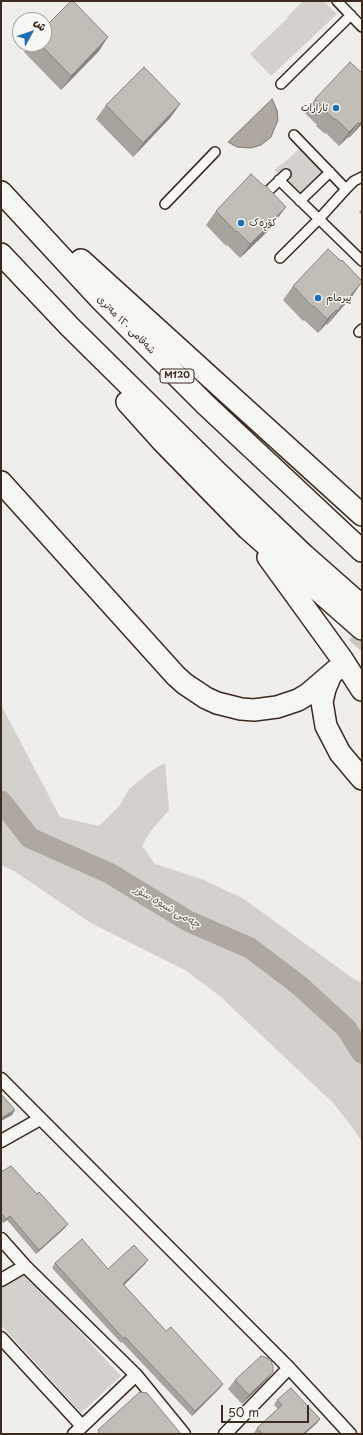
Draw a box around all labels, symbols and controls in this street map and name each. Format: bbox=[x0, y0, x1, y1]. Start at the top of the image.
north arrow bbox=[12, 12, 52, 52]
text: ش bbox=[30, 15, 51, 35]
place label: ئارارات bbox=[301, 102, 328, 114]
marker: ئارارات bbox=[331, 103, 341, 113]
place label: کۆڕەک bbox=[249, 217, 277, 229]
marker: کۆڕەک bbox=[236, 218, 246, 228]
place label: پیرمام bbox=[326, 292, 351, 304]
street label: شەقامی ١٢٠ مەتری bbox=[94, 293, 158, 357]
marker: پیرمام bbox=[313, 293, 323, 303]
road number: M120 bbox=[160, 369, 194, 383]
water label: چەمی شیوە سۆر bbox=[131, 883, 203, 931]
scale bar bbox=[223, 1397, 311, 1423]
text: 50 m bbox=[228, 1403, 259, 1421]

